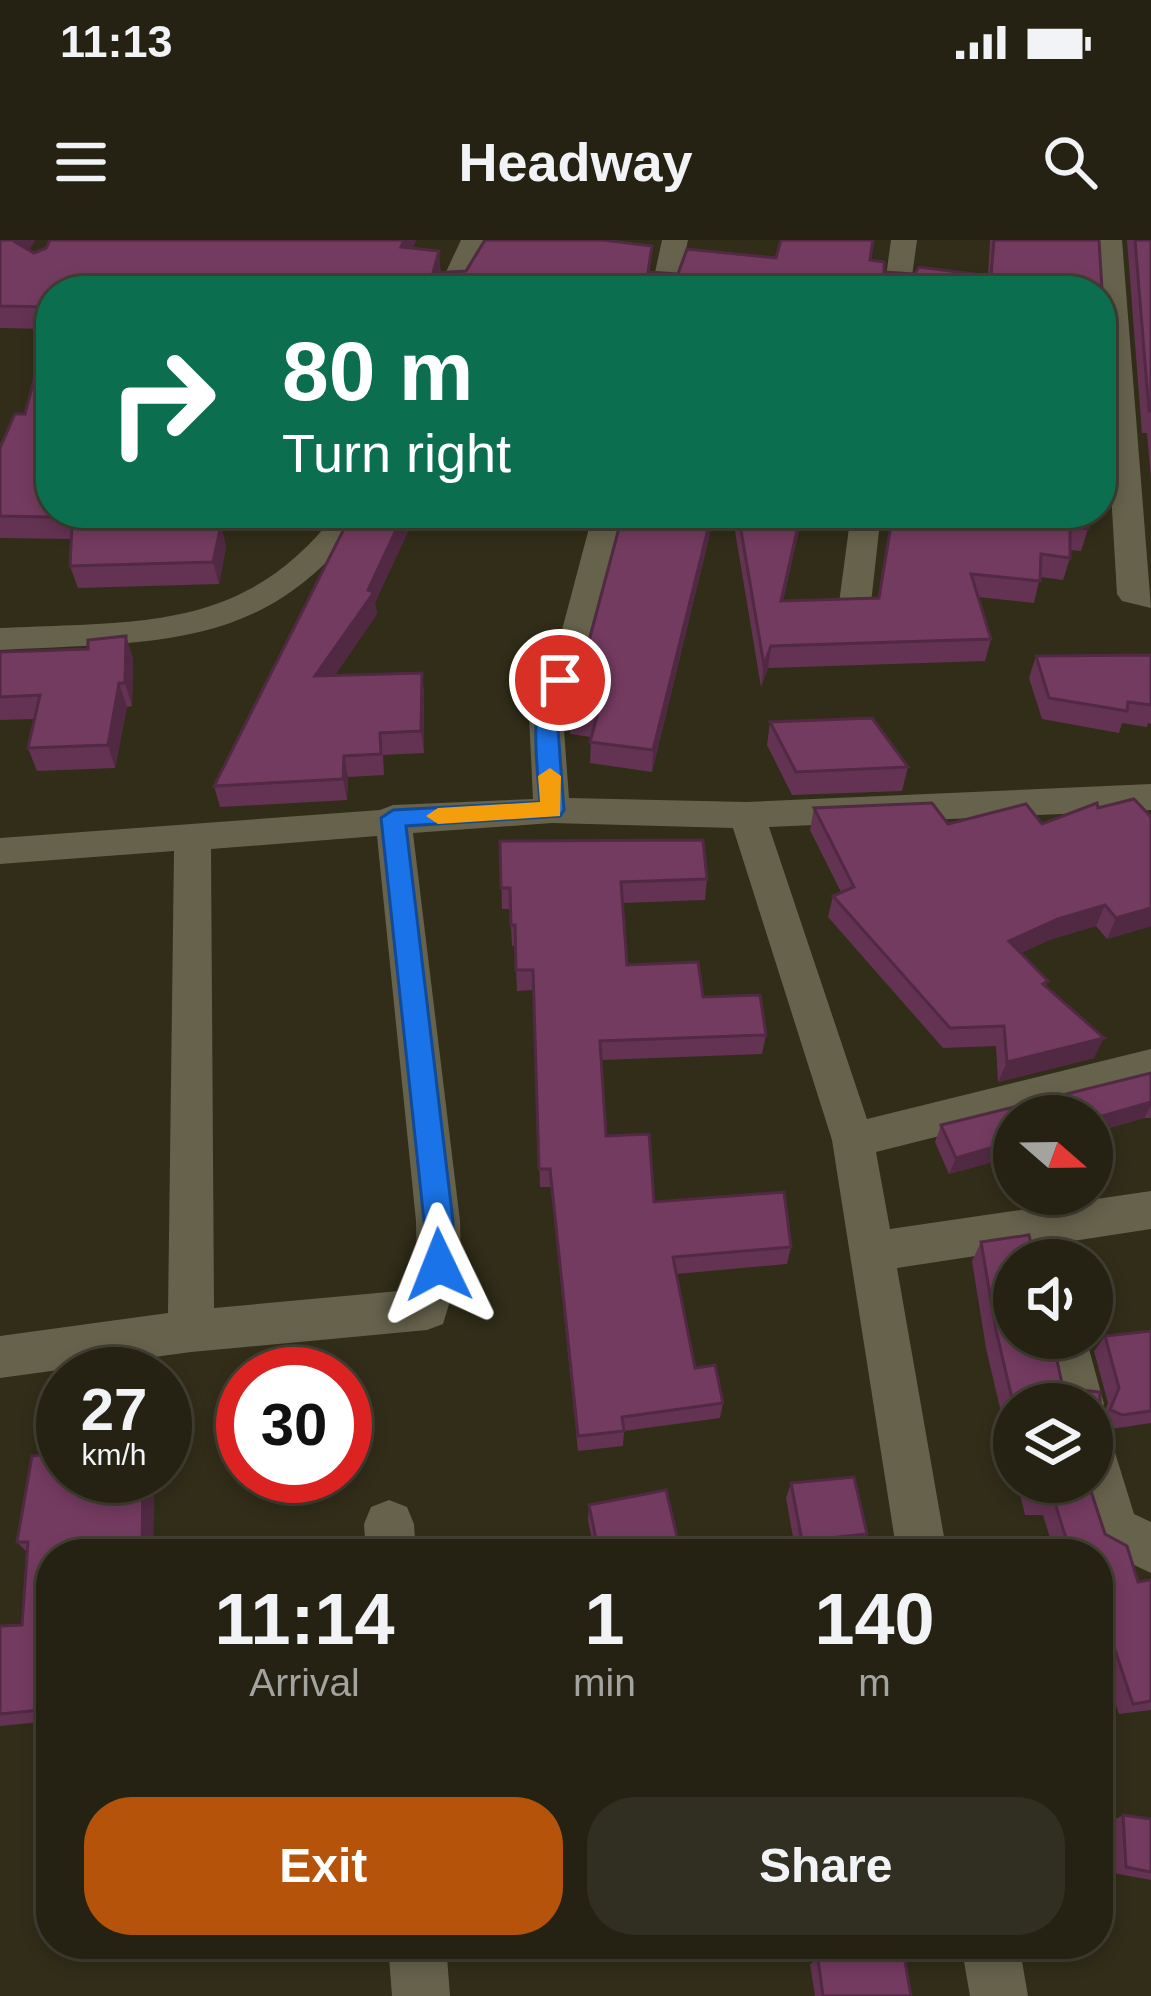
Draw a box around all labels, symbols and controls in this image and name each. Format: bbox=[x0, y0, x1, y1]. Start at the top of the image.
text: 11:13 bbox=[60, 16, 173, 67]
icon: menu bbox=[48, 129, 114, 195]
icon: search bbox=[1037, 129, 1103, 195]
text: Headway bbox=[458, 132, 693, 192]
icon: right bbox=[84, 324, 240, 480]
text: 80 m bbox=[282, 324, 473, 418]
text: Turn right bbox=[282, 423, 511, 483]
pin bbox=[509, 629, 611, 731]
icon: arrive bbox=[527, 647, 593, 713]
north arrow bbox=[993, 1095, 1113, 1215]
map controls bbox=[993, 1095, 1113, 1503]
position arrow bbox=[376, 1202, 502, 1328]
button: sound bbox=[993, 1239, 1113, 1359]
speed limit sign: 30 bbox=[216, 1347, 372, 1503]
text: 27 bbox=[81, 1376, 147, 1443]
button: layers bbox=[993, 1383, 1113, 1503]
text: km/h bbox=[81, 1438, 147, 1471]
text: 11:14 bbox=[214, 1579, 395, 1659]
text: 1 bbox=[584, 1579, 625, 1659]
text: 140 bbox=[814, 1579, 935, 1659]
text: Arrival bbox=[249, 1661, 360, 1704]
text: min bbox=[573, 1661, 636, 1704]
text: m bbox=[858, 1661, 891, 1704]
button: Exit bbox=[84, 1797, 563, 1935]
button: Share bbox=[587, 1797, 1065, 1935]

